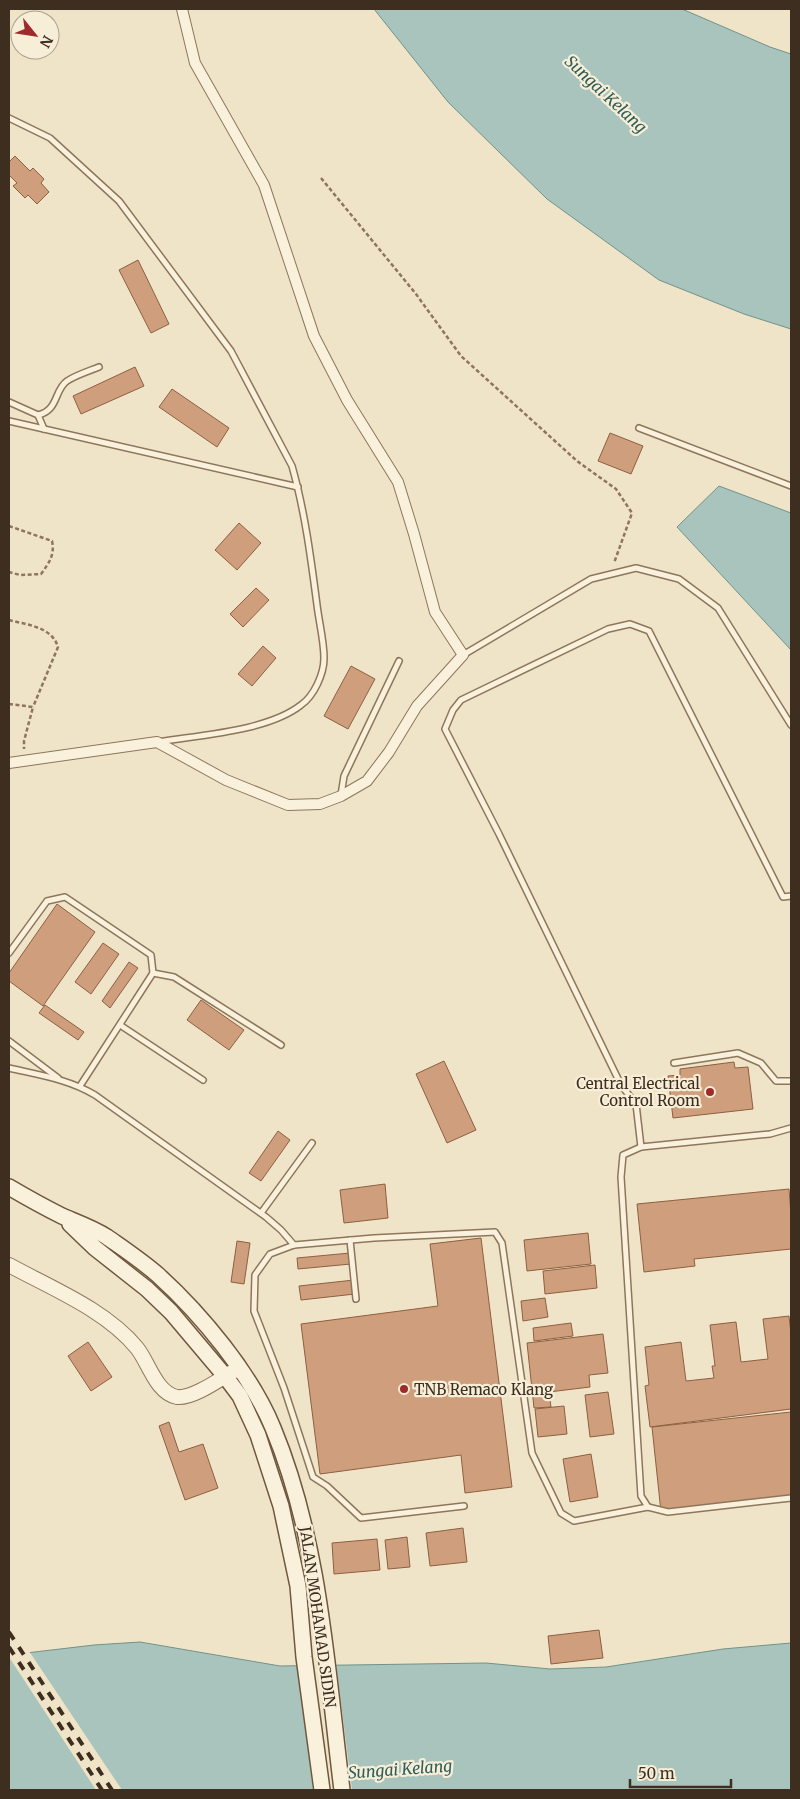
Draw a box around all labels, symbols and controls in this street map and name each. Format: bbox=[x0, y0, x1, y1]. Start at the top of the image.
north arrow bbox=[10, 10, 60, 60]
text: N bbox=[36, 32, 57, 51]
water label: Sungai Kelang bbox=[561, 51, 651, 137]
place label: Central Electrical Control Room bbox=[576, 1074, 700, 1110]
marker: Central Electrical Control Room bbox=[704, 1086, 716, 1098]
place label: TNB Remaco Klang bbox=[414, 1380, 553, 1399]
marker: TNB Remaco Klang bbox=[398, 1383, 410, 1395]
street label: JALAN MOHAMAD SIDIN bbox=[296, 1524, 340, 1709]
water label: Sungai Kelang bbox=[347, 1755, 453, 1783]
scale bar bbox=[630, 1756, 731, 1788]
text: 50 m bbox=[638, 1764, 675, 1783]

